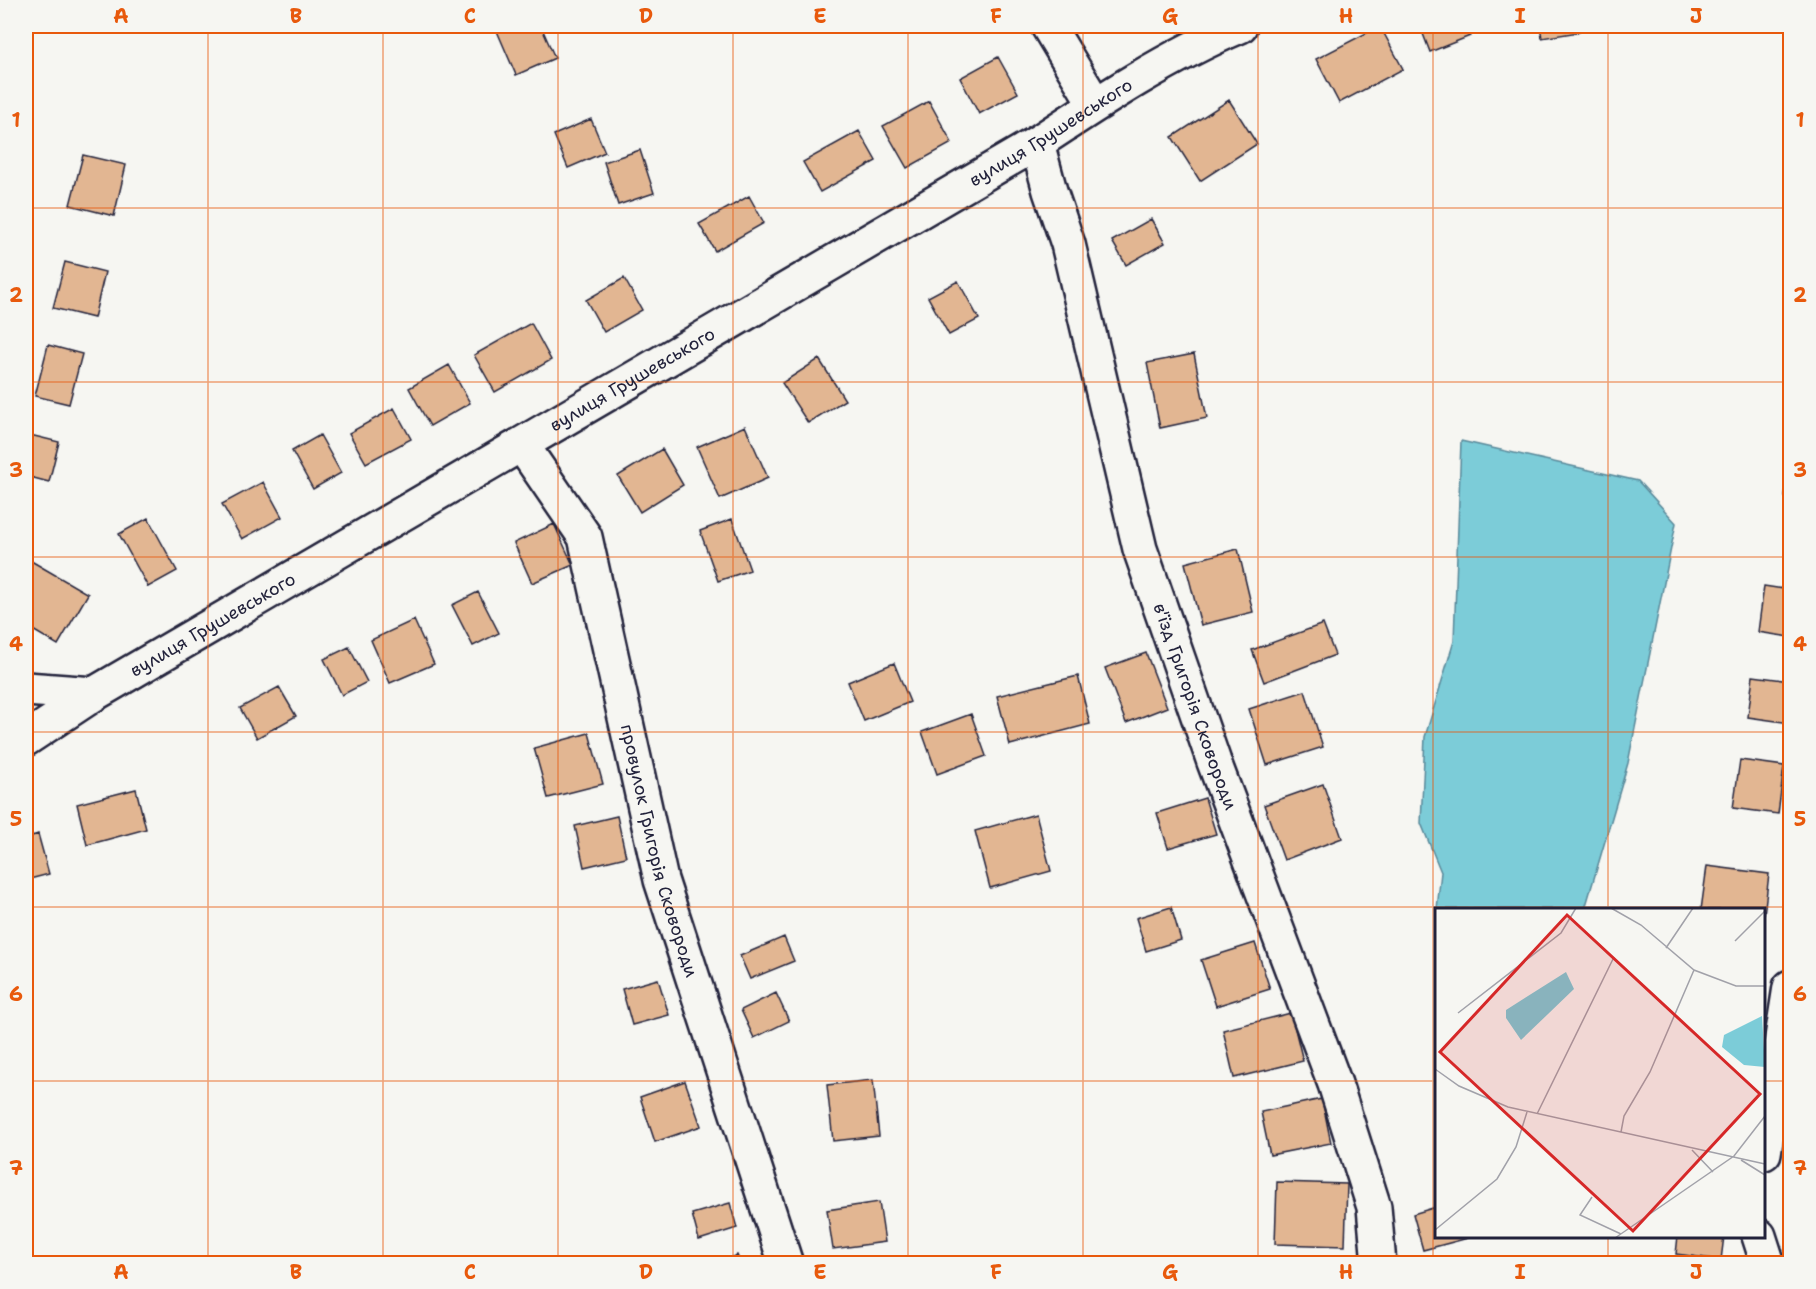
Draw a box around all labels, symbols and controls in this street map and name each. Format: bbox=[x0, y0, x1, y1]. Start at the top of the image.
text: A bbox=[113, 3, 129, 29]
text: B bbox=[290, 3, 302, 29]
text: C bbox=[464, 3, 476, 29]
text: D bbox=[639, 3, 653, 29]
text: E bbox=[813, 3, 827, 29]
text: F bbox=[990, 3, 1002, 29]
text: G bbox=[1162, 3, 1178, 29]
text: H bbox=[1339, 3, 1353, 29]
text: I bbox=[1514, 3, 1526, 29]
text: J bbox=[1690, 3, 1703, 29]
street label: вулиця Грушевського bbox=[965, 73, 1137, 192]
text: 1 bbox=[11, 107, 21, 133]
text: 1 bbox=[1795, 107, 1805, 133]
text: 2 bbox=[9, 282, 23, 308]
text: 2 bbox=[1793, 282, 1807, 308]
street label: вулиця Грушевського bbox=[545, 322, 720, 437]
text: 3 bbox=[9, 457, 23, 483]
text: 3 bbox=[1793, 457, 1807, 483]
street label: вулиця Грушевського bbox=[125, 567, 300, 682]
street label: в'їзд Григорія Сковороди bbox=[1148, 600, 1243, 814]
text: 4 bbox=[9, 631, 23, 657]
text: 4 bbox=[1793, 631, 1807, 657]
street label: провулок Григорія Сковороди bbox=[615, 722, 704, 981]
text: 5 bbox=[10, 806, 22, 832]
text: 5 bbox=[1794, 806, 1806, 832]
inset map bbox=[1435, 908, 1765, 1238]
text: 6 bbox=[9, 981, 23, 1007]
text: 6 bbox=[1793, 981, 1807, 1007]
text: 7 bbox=[9, 1155, 23, 1181]
text: 7 bbox=[1793, 1155, 1807, 1181]
text: A bbox=[113, 1259, 129, 1285]
text: B bbox=[290, 1259, 302, 1285]
text: C bbox=[464, 1259, 476, 1285]
text: D bbox=[639, 1259, 653, 1285]
text: E bbox=[813, 1259, 827, 1285]
text: F bbox=[990, 1259, 1002, 1285]
text: G bbox=[1162, 1259, 1178, 1285]
text: H bbox=[1339, 1259, 1353, 1285]
text: I bbox=[1514, 1259, 1526, 1285]
text: J bbox=[1690, 1259, 1703, 1285]

